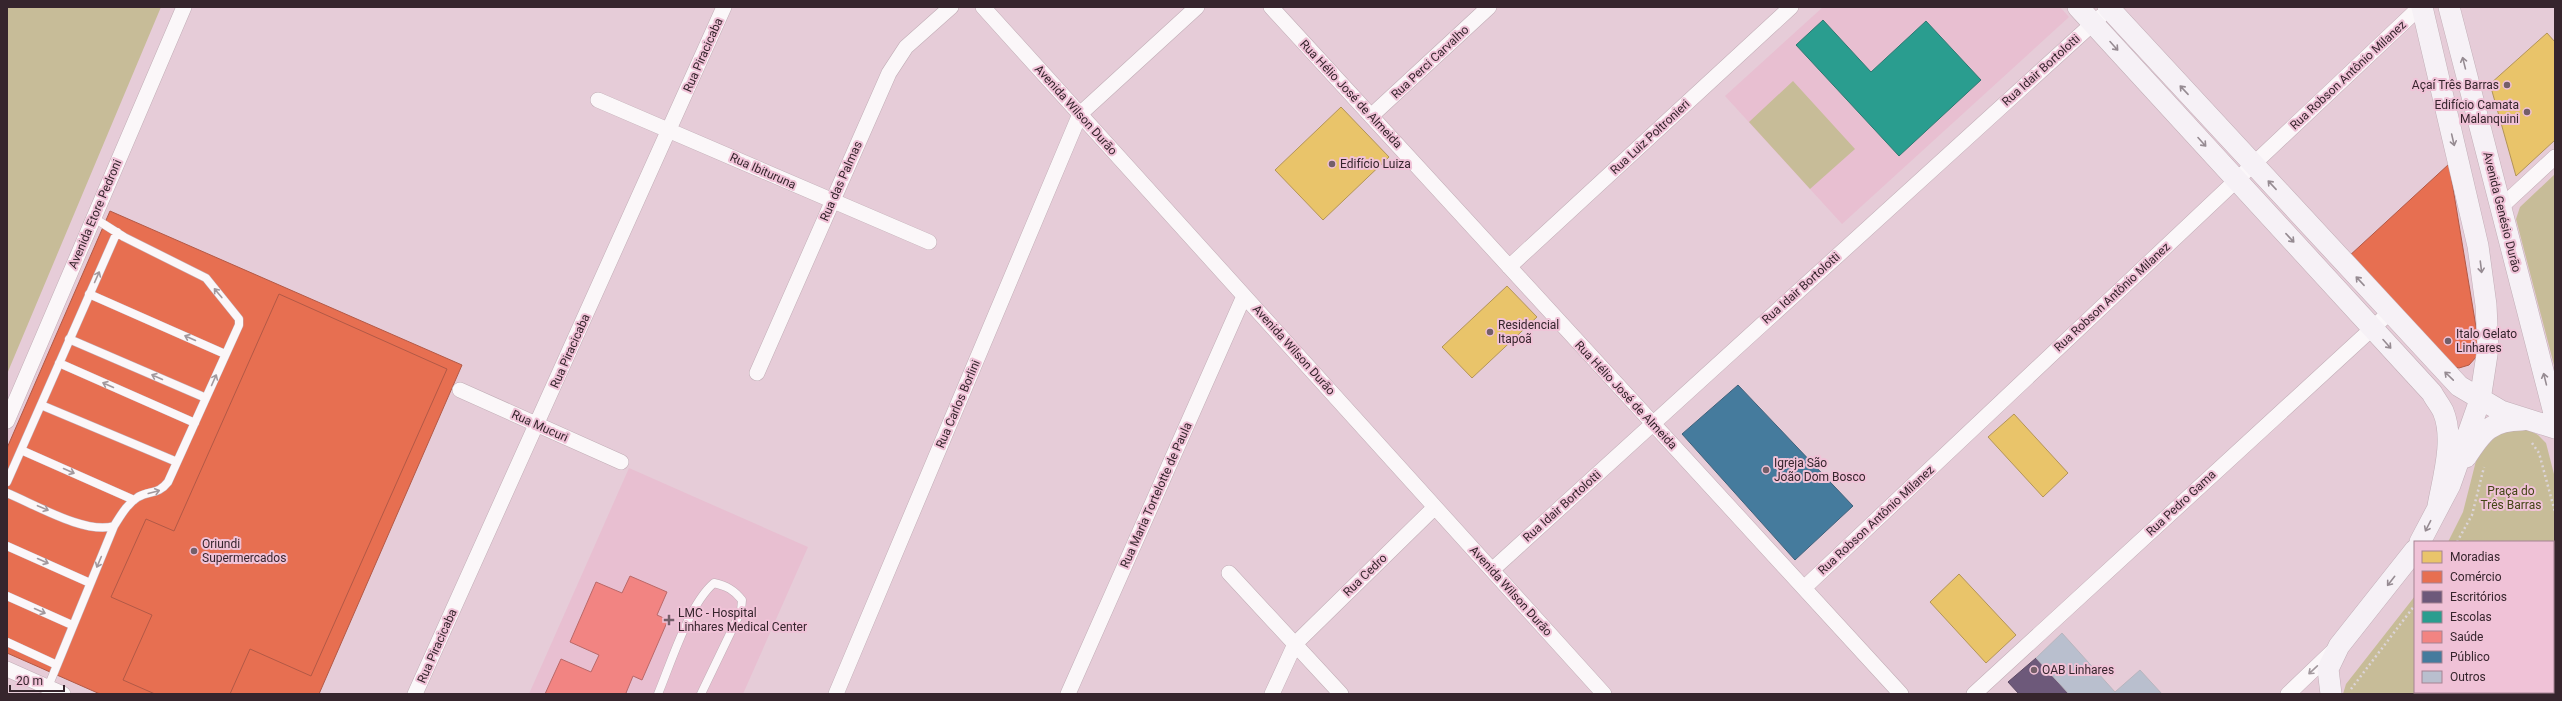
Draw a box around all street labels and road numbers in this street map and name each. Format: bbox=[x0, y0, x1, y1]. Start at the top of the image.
street label: Rua Piracicaba bbox=[680, 16, 726, 94]
street label: Rua Robson Antônio Milanez bbox=[2287, 18, 2409, 132]
street label: Rua Perci Carvalho bbox=[1388, 22, 1472, 101]
street label: Rua Idair Bortolotti bbox=[1999, 31, 2083, 109]
street label: Rua Hélio José de Almeida bbox=[1297, 37, 1405, 151]
street label: Avenida Wilson Durão bbox=[1032, 62, 1120, 158]
street label: Rua Luiz Poltronieri bbox=[1608, 97, 1693, 177]
street label: Rua das Palmas bbox=[817, 139, 865, 223]
street label: Rua Ibituruna bbox=[728, 150, 798, 192]
street label: Avenida Genésio Durão bbox=[2480, 150, 2524, 274]
street label: Avenida Etore Pedroni bbox=[66, 157, 124, 271]
street label: Rua Robson Antônio Milanez bbox=[2051, 240, 2173, 354]
street label: Rua Idair Bortolotti bbox=[1759, 249, 1843, 327]
street label: Avenida Wilson Durão bbox=[1250, 302, 1338, 398]
street label: Rua Piracicaba bbox=[547, 312, 593, 390]
street label: Rua Hélio José de Almeida bbox=[1572, 338, 1680, 452]
street label: Rua Carlos Borlini bbox=[933, 358, 983, 450]
street label: Rua Mucuri bbox=[510, 407, 571, 445]
street label: Rua Maria Tortelotte de Paula bbox=[1117, 420, 1195, 570]
street label: Rua Robson Antônio Milanez bbox=[1815, 463, 1937, 577]
street label: Rua Idair Bortolotti bbox=[1520, 467, 1604, 545]
street label: Rua Pedro Gama bbox=[2143, 467, 2219, 539]
street label: Avenida Wilson Durão bbox=[1467, 543, 1555, 639]
street label: Rua Cedro bbox=[1340, 551, 1390, 599]
street label: Rua Piracicaba bbox=[414, 607, 460, 685]

